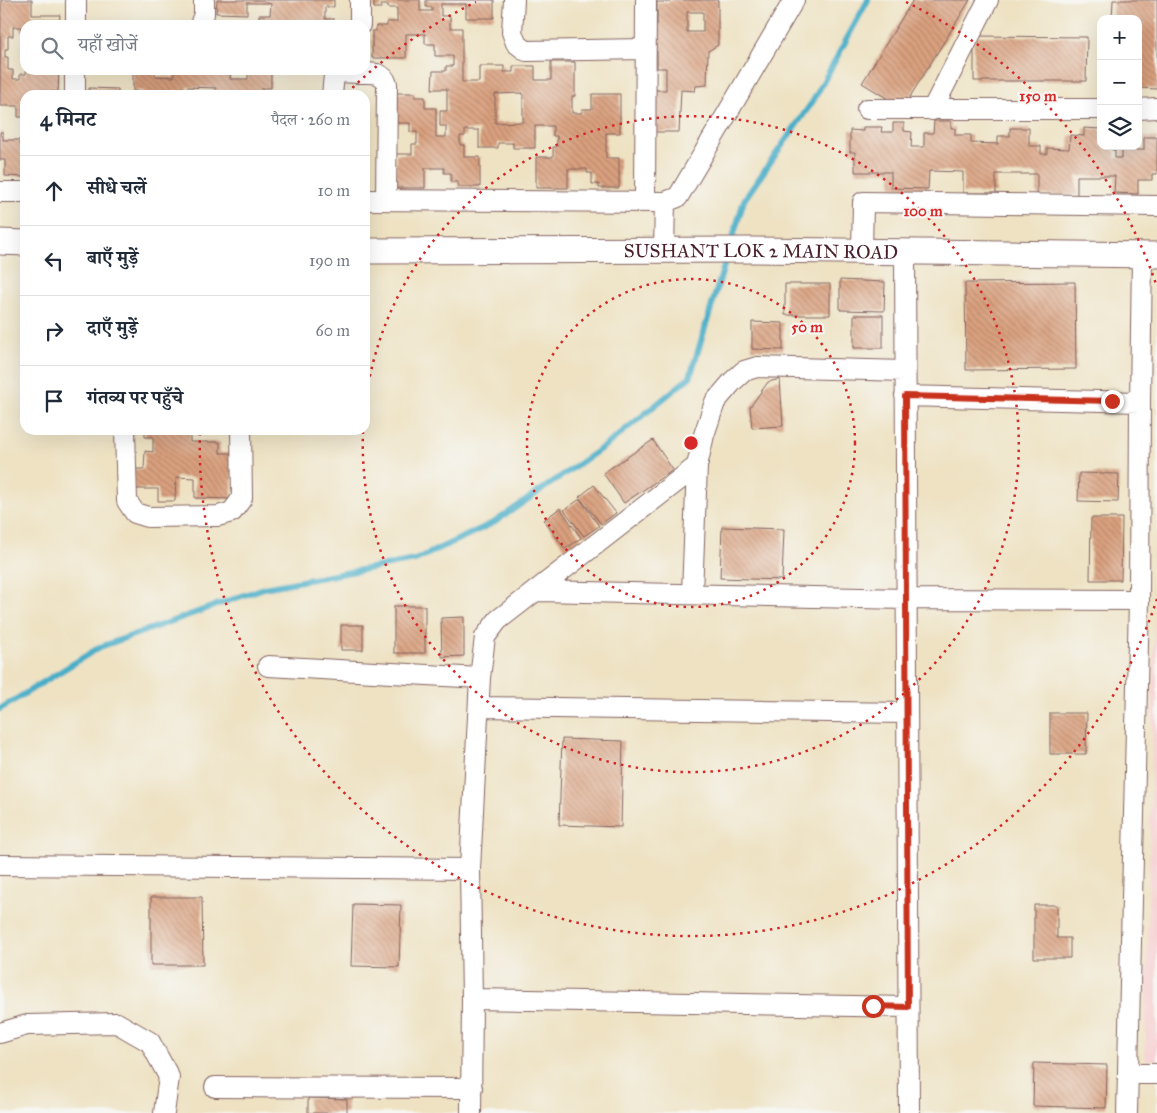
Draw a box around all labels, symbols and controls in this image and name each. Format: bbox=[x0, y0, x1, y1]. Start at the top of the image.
map controls bbox=[1097, 15, 1142, 150]
button: + bbox=[1097, 15, 1142, 60]
search box bbox=[20, 20, 370, 75]
text: यहाँ खोजें bbox=[78, 33, 138, 56]
icon: search bbox=[38, 34, 66, 62]
button: − bbox=[1097, 60, 1142, 105]
text: 150 m bbox=[1019, 87, 1057, 105]
button: layers bbox=[1097, 105, 1142, 150]
text: 4 मिनट bbox=[40, 106, 96, 132]
text: पैदल · 260 m bbox=[271, 110, 350, 129]
text: सीधे चलें bbox=[87, 176, 146, 199]
icon: ahead bbox=[40, 177, 68, 205]
text: 10 m bbox=[318, 181, 350, 200]
text: 100 m bbox=[903, 202, 943, 220]
street label: SUSHANT LOK 2 MAIN ROAD bbox=[624, 238, 898, 263]
text: बाएँ मुड़ें bbox=[87, 246, 138, 269]
icon: left bbox=[40, 247, 68, 275]
text: 190 m bbox=[309, 251, 350, 270]
text: दाएँ मुड़ें bbox=[87, 316, 138, 339]
icon: right bbox=[40, 317, 68, 345]
text: 50 m bbox=[791, 318, 823, 336]
text: 60 m bbox=[316, 321, 350, 340]
text: गंतव्य पर पहुँचे bbox=[87, 386, 183, 409]
icon: arrive bbox=[40, 387, 68, 415]
route end bbox=[1101, 390, 1124, 413]
centre of rings bbox=[682, 434, 700, 452]
route start bbox=[862, 995, 885, 1018]

